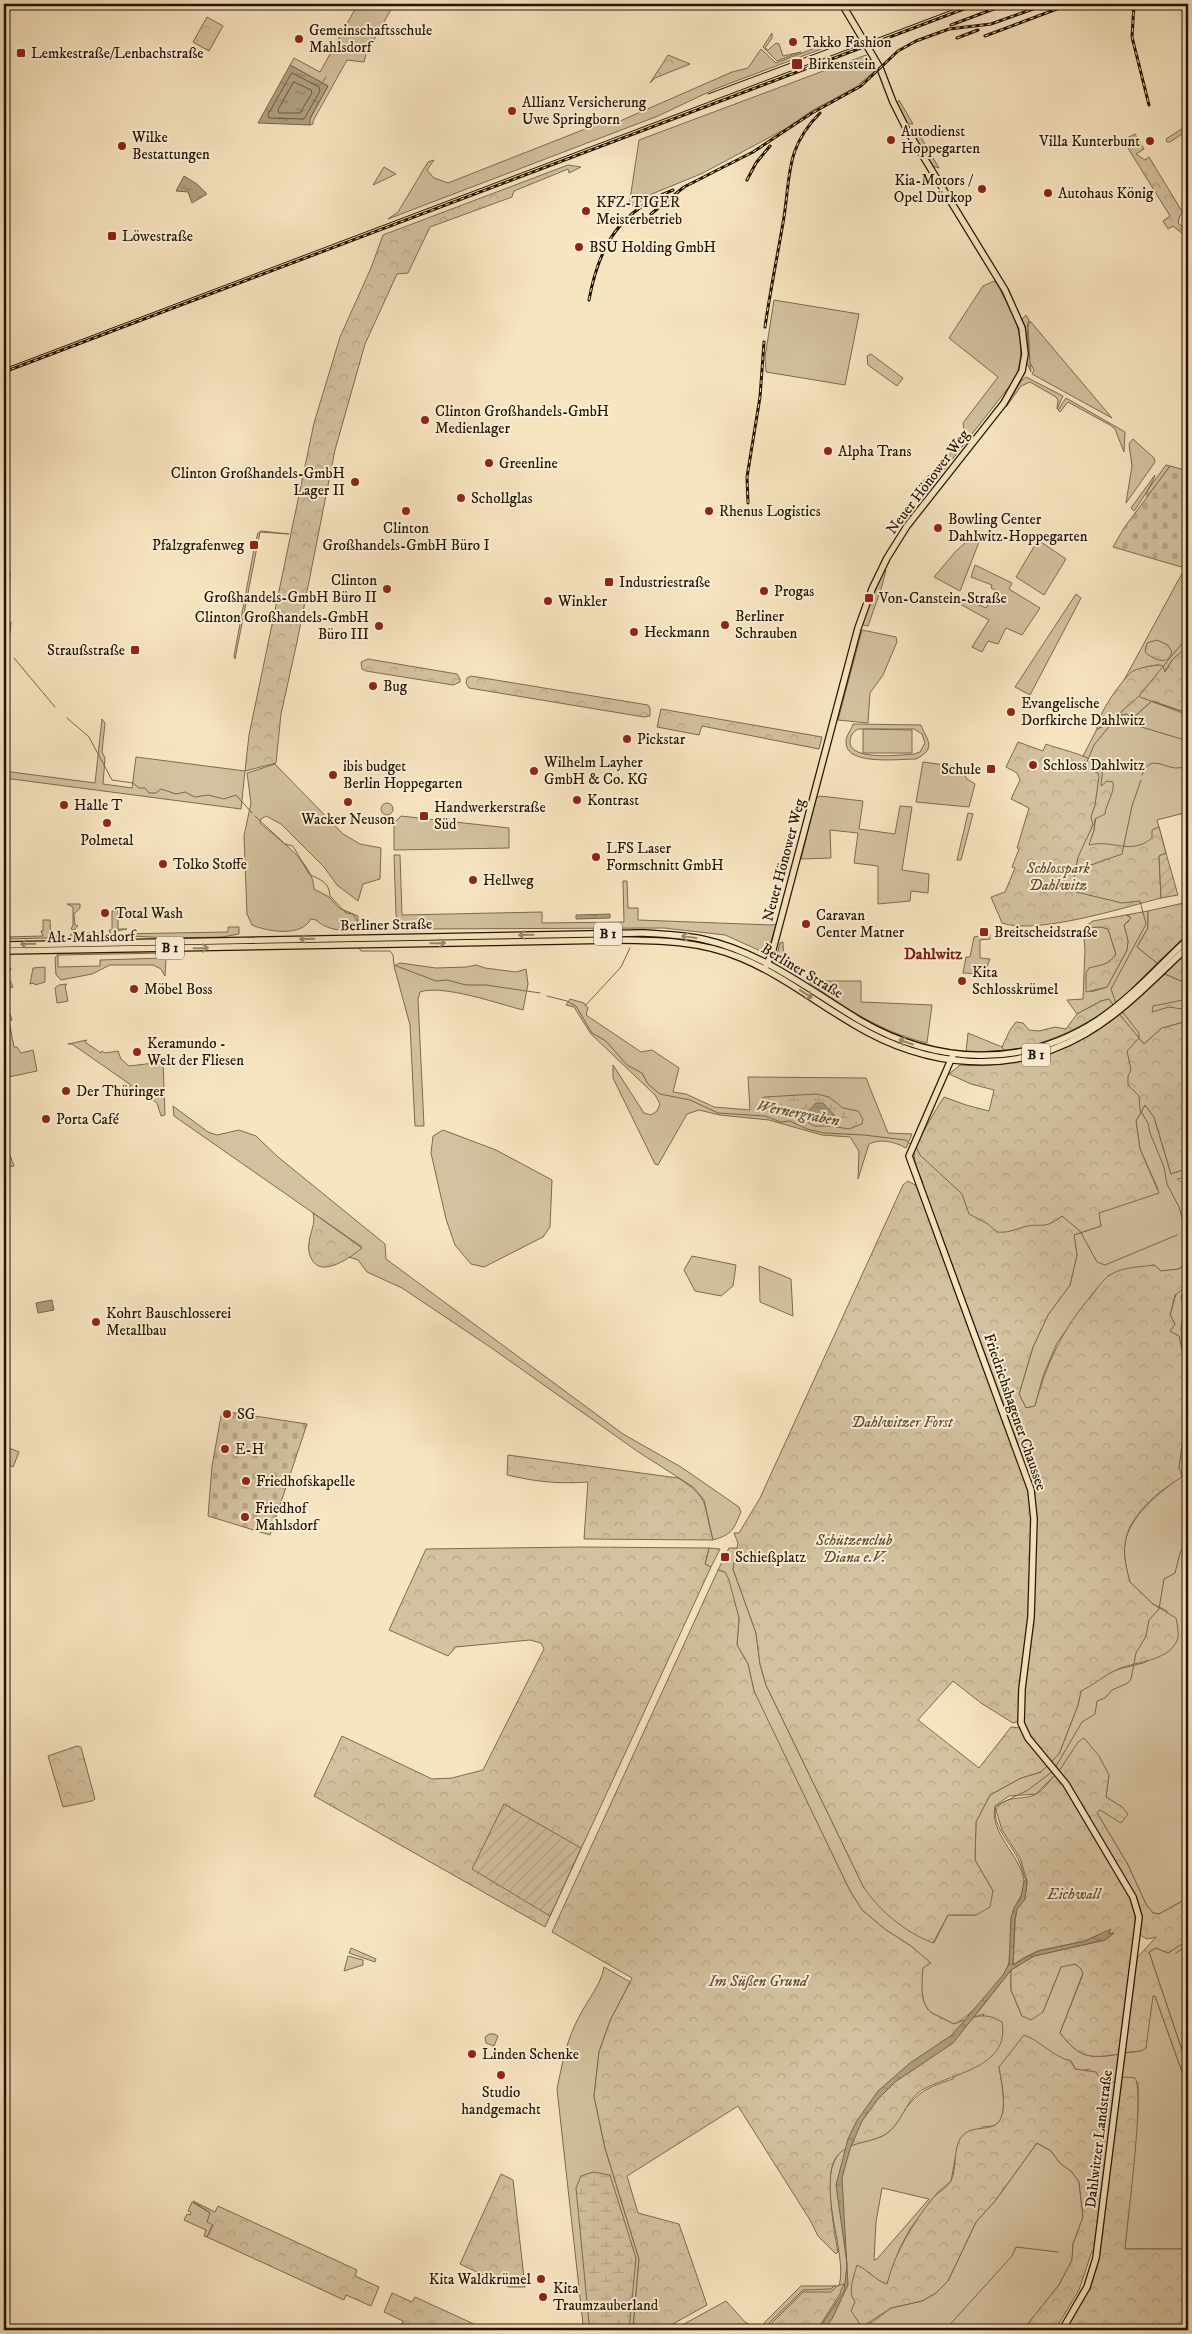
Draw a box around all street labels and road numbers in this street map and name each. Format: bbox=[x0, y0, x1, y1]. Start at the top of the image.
street label: Neuer Hönower Weg bbox=[882, 425, 974, 538]
street label: Neuer Hönower Weg bbox=[758, 796, 810, 923]
street label: Berliner Straße bbox=[340, 915, 432, 935]
road number: B 1 bbox=[594, 922, 622, 946]
street label: Alt-Mahlsdorf bbox=[47, 927, 137, 947]
road number: B 1 bbox=[156, 936, 184, 960]
street label: Berliner Straße bbox=[758, 939, 846, 1003]
road number: B 1 bbox=[1022, 1044, 1050, 1066]
street label: Friedrichshagener Chaussee bbox=[979, 1331, 1051, 1493]
street label: Dahlwitzer Landstraße bbox=[1081, 2069, 1117, 2209]

